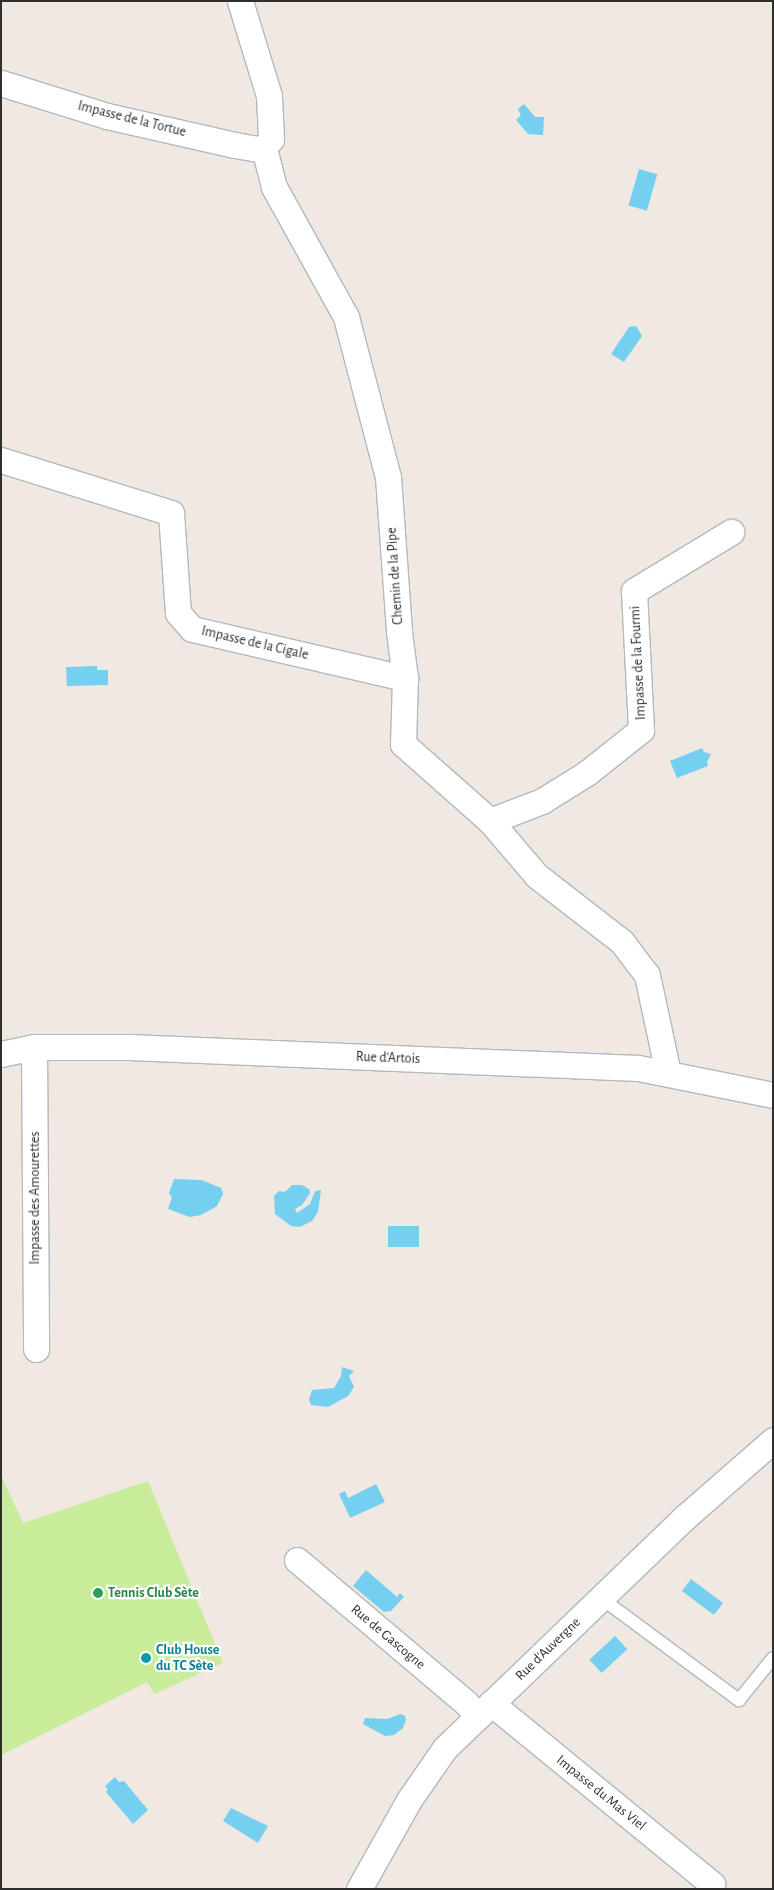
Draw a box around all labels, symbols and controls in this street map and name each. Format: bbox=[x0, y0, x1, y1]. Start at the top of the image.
street label: Impasse de la Tortue bbox=[76, 97, 188, 141]
street label: Chemin de la Pipe bbox=[383, 527, 407, 625]
street label: Impasse de la Fourmi bbox=[627, 605, 649, 721]
street label: Impasse de la Cigale bbox=[200, 623, 310, 663]
street label: Rue d'Artois bbox=[356, 1048, 420, 1068]
street label: Impasse des Amourettes bbox=[27, 1131, 43, 1265]
place label: Tennis Club Sète bbox=[108, 1585, 199, 1601]
marker: Tennis Club Sète bbox=[92, 1587, 104, 1599]
street label: Rue de Gascogne bbox=[347, 1601, 429, 1673]
street label: Rue d'Auvergne bbox=[512, 1614, 584, 1684]
place label: Club House du TC Sète bbox=[156, 1642, 219, 1674]
marker: Club House du TC Sète bbox=[140, 1652, 152, 1664]
street label: Impasse du Mas Viel bbox=[553, 1752, 649, 1834]

